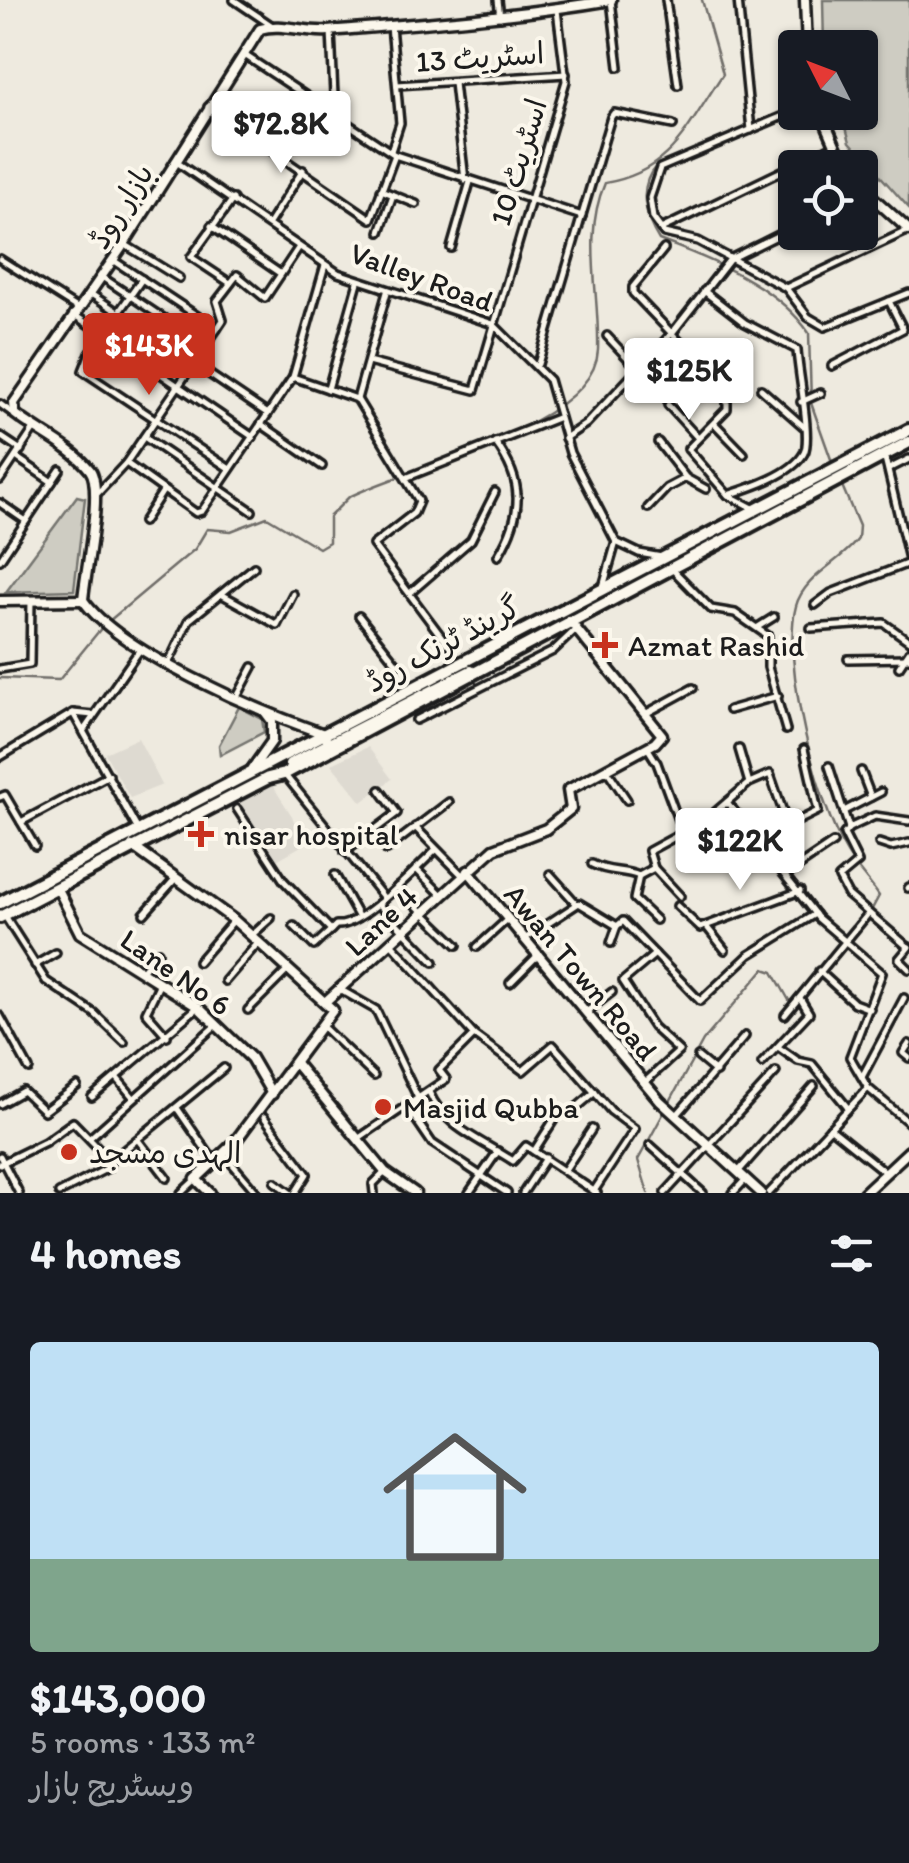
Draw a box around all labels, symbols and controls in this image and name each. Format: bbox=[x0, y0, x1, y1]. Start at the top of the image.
north arrow bbox=[778, 30, 878, 130]
map controls bbox=[778, 30, 878, 250]
street label: اسٹریٹ 13 bbox=[415, 34, 545, 80]
pin: $72.8K bbox=[200, 91, 362, 176]
street label: اسٹریٹ 10 bbox=[481, 94, 555, 230]
text: $72.8K bbox=[234, 104, 328, 142]
button: locate bbox=[778, 150, 878, 250]
street label: بازار روڈ bbox=[81, 156, 161, 256]
street label: Valley Road bbox=[345, 234, 499, 320]
pin: $143K bbox=[79, 313, 219, 398]
text: $143K bbox=[105, 326, 193, 364]
pin: $125K bbox=[619, 338, 759, 423]
text: $125K bbox=[646, 351, 732, 389]
street label: گرینڈ ٹرنک روڈ bbox=[359, 588, 527, 700]
place label: Azmat Rashid bbox=[628, 627, 804, 664]
marker: Azmat Rashid bbox=[592, 632, 618, 658]
pin: $122K bbox=[670, 808, 810, 893]
place label: nisar hospital bbox=[224, 816, 399, 853]
marker: nisar hospital bbox=[188, 821, 214, 847]
text: $122K bbox=[697, 821, 783, 859]
street label: Awan Town Road bbox=[496, 876, 666, 1068]
street label: Lane 4 bbox=[337, 878, 425, 964]
street label: Lane No 6 bbox=[113, 920, 239, 1024]
place label: Masjid Qubba bbox=[403, 1089, 579, 1126]
marker: Masjid Qubba bbox=[372, 1096, 394, 1118]
place label: الہدی مسجد bbox=[89, 1134, 241, 1172]
marker: الہدی مسجد bbox=[58, 1141, 80, 1163]
icon: filters bbox=[824, 1226, 879, 1281]
text: 4 homes bbox=[30, 1228, 181, 1279]
icon: home bbox=[365, 1407, 545, 1587]
text: $143,000 bbox=[30, 1672, 206, 1723]
text: 5 rooms · 133 m² bbox=[30, 1723, 255, 1761]
text: ویسٹریج بازار bbox=[30, 1766, 194, 1804]

